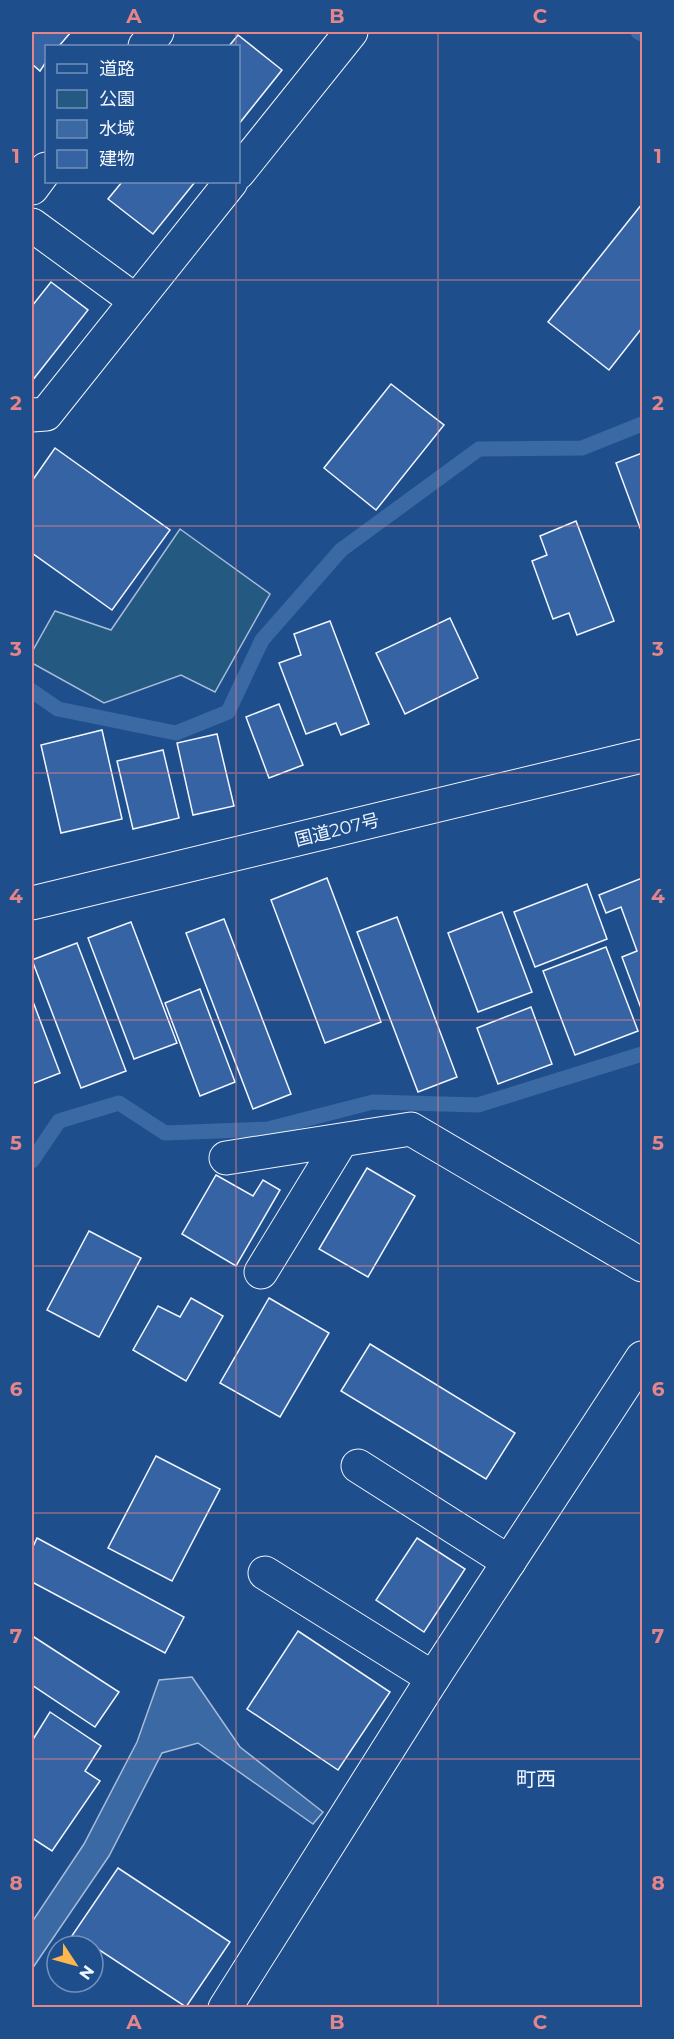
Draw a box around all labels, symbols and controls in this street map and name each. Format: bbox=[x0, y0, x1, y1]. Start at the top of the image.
text: A bbox=[125, 4, 142, 28]
text: B bbox=[329, 4, 345, 28]
text: C bbox=[533, 4, 548, 28]
legend bbox=[45, 45, 240, 183]
text: 道路 bbox=[99, 58, 135, 80]
text: 公園 bbox=[99, 88, 135, 110]
text: 水域 bbox=[99, 118, 135, 140]
text: 1 bbox=[12, 144, 20, 168]
text: 1 bbox=[654, 144, 662, 168]
text: 建物 bbox=[99, 148, 135, 170]
text: 2 bbox=[10, 391, 22, 415]
text: 2 bbox=[652, 391, 664, 415]
text: 3 bbox=[9, 637, 22, 661]
text: 3 bbox=[651, 637, 664, 661]
street label: 国道207号 bbox=[292, 809, 382, 851]
text: 4 bbox=[9, 884, 23, 908]
text: 4 bbox=[651, 884, 665, 908]
text: 5 bbox=[10, 1131, 22, 1155]
text: 5 bbox=[652, 1131, 664, 1155]
text: 6 bbox=[10, 1377, 23, 1401]
text: 6 bbox=[652, 1377, 665, 1401]
text: 7 bbox=[10, 1624, 22, 1648]
text: 7 bbox=[652, 1624, 664, 1648]
district label: 町西 bbox=[516, 1767, 556, 1791]
text: 8 bbox=[9, 1871, 23, 1895]
text: 8 bbox=[651, 1871, 665, 1895]
north arrow bbox=[45, 1934, 105, 1994]
text: N bbox=[75, 1962, 98, 1983]
text: A bbox=[125, 2010, 142, 2034]
text: B bbox=[329, 2010, 345, 2034]
text: C bbox=[533, 2010, 548, 2034]

